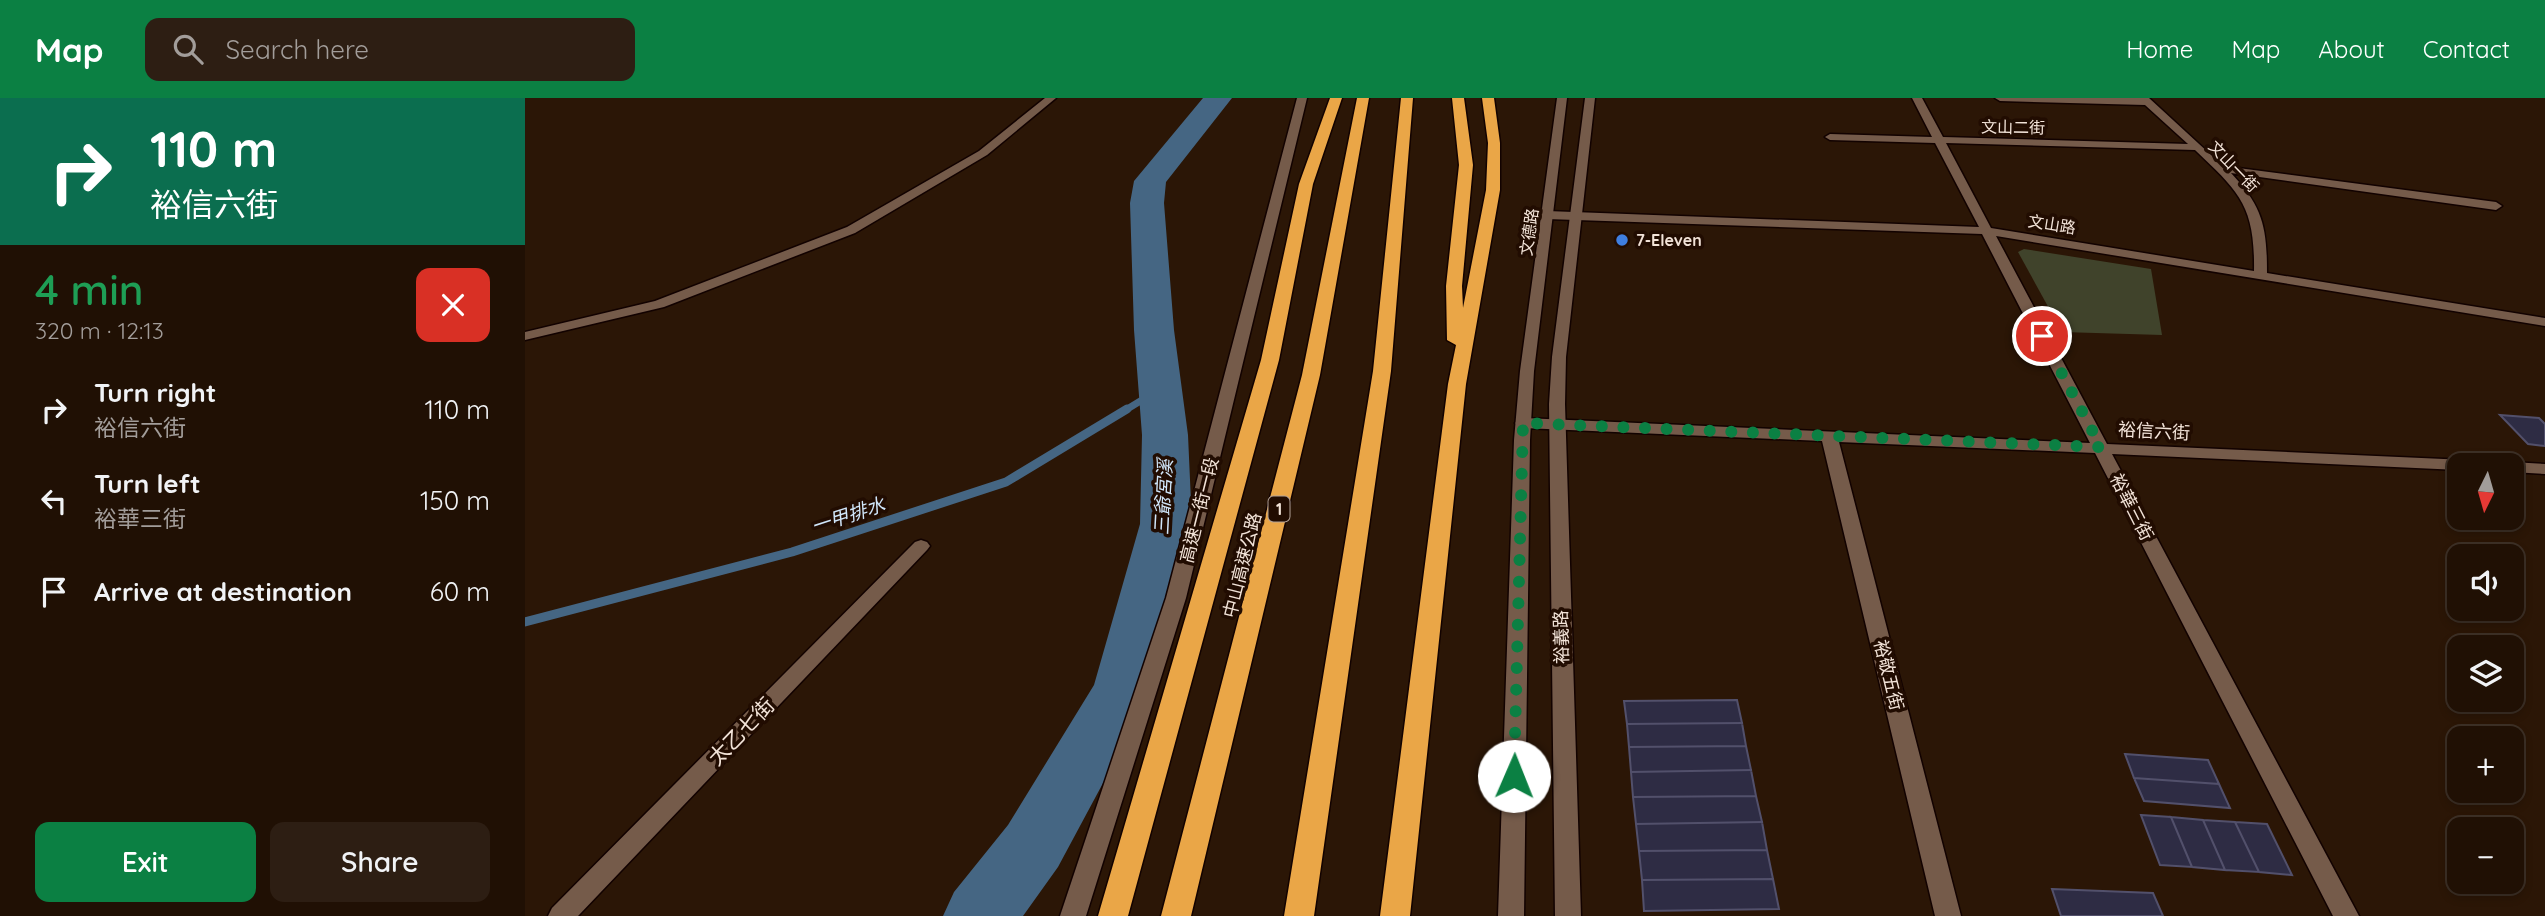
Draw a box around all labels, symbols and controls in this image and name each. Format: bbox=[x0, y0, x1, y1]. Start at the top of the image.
search box bbox=[145, 18, 635, 81]
text: Map bbox=[35, 29, 103, 70]
icon: search bbox=[169, 30, 207, 68]
text: Search here bbox=[225, 33, 369, 66]
text: Home bbox=[2126, 34, 2193, 64]
text: Map bbox=[2231, 34, 2280, 64]
text: About bbox=[2318, 34, 2385, 64]
text: Contact bbox=[2423, 34, 2510, 64]
street label: 文山二街 bbox=[1981, 116, 2045, 138]
text: 110 m bbox=[150, 118, 277, 179]
icon: right bbox=[35, 126, 126, 217]
street label: 文山一街 bbox=[2205, 136, 2263, 196]
text: 裕信六街 bbox=[150, 184, 278, 224]
street label: 文德路 bbox=[1516, 207, 1542, 257]
street label: 文山路 bbox=[2027, 210, 2077, 238]
place label: 7-Eleven bbox=[1636, 230, 1702, 250]
marker: 7-Eleven bbox=[1614, 232, 1630, 248]
text: 4 min bbox=[35, 263, 144, 316]
button: close bbox=[416, 268, 490, 342]
pin bbox=[2012, 306, 2072, 366]
text: 320 m · 12:13 bbox=[35, 316, 164, 345]
icon: arrive bbox=[2023, 317, 2061, 355]
text: Turn right bbox=[94, 376, 216, 409]
icon: right bbox=[35, 391, 73, 429]
text: 110 m bbox=[424, 393, 490, 426]
text: 裕信六街 bbox=[94, 413, 186, 442]
street label: 裕信六街 bbox=[2117, 418, 2191, 444]
north arrow bbox=[2447, 453, 2523, 530]
map controls bbox=[2447, 453, 2524, 894]
water label: 三爺宮溪 bbox=[1149, 455, 1177, 536]
street label: 高速一街一段 bbox=[1175, 455, 1223, 565]
text: Turn left bbox=[94, 467, 201, 500]
street label: 裕華三街 bbox=[2105, 470, 2159, 544]
icon: left bbox=[35, 482, 73, 520]
text: 150 m bbox=[420, 484, 490, 517]
water label: 一甲排水 bbox=[808, 492, 889, 538]
road number: 1 bbox=[1269, 496, 1289, 522]
text: 裕華三街 bbox=[94, 504, 186, 533]
street label: 中山高速公路 bbox=[1218, 510, 1266, 620]
button: sound bbox=[2447, 544, 2524, 621]
icon: arrive bbox=[35, 573, 73, 611]
text: Arrive at destination bbox=[94, 575, 352, 608]
text: 60 m bbox=[430, 575, 490, 608]
street label: 裕義路 bbox=[1549, 610, 1573, 664]
button: layers bbox=[2447, 635, 2524, 712]
street label: 裕敬五街 bbox=[1869, 637, 1909, 713]
street label: 太乙七街 bbox=[702, 692, 780, 770]
button: + bbox=[2447, 726, 2524, 803]
position arrow bbox=[1477, 739, 1551, 813]
button: − bbox=[2447, 817, 2524, 894]
button: Exit bbox=[35, 822, 256, 902]
button: Share bbox=[270, 822, 490, 902]

